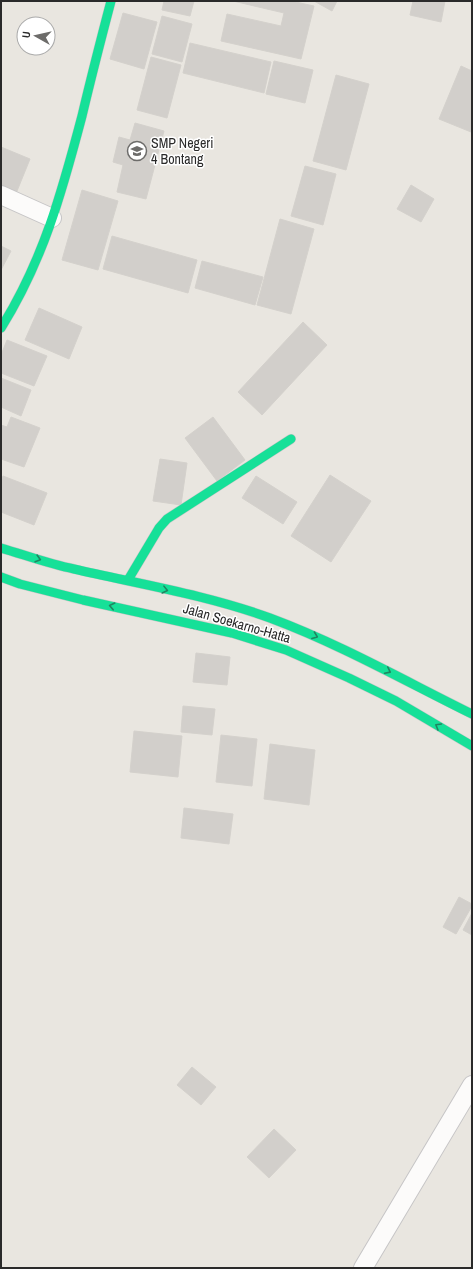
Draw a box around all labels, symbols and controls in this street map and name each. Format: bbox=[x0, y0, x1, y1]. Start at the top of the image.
north arrow bbox=[16, 16, 56, 56]
text: U bbox=[19, 30, 33, 39]
place label: SMP Negeri 4 Bontang bbox=[151, 134, 213, 168]
school or university icon: SMP Negeri 4 Bontang bbox=[126, 140, 148, 162]
one-way arrow bbox=[34, 554, 41, 563]
one-way arrow bbox=[161, 585, 168, 593]
street label: Jalan Soekarno-Hatta bbox=[181, 599, 293, 647]
one-way arrow bbox=[109, 603, 115, 611]
one-way arrow bbox=[312, 631, 319, 639]
one-way arrow bbox=[384, 666, 391, 674]
one-way arrow bbox=[435, 723, 442, 731]

